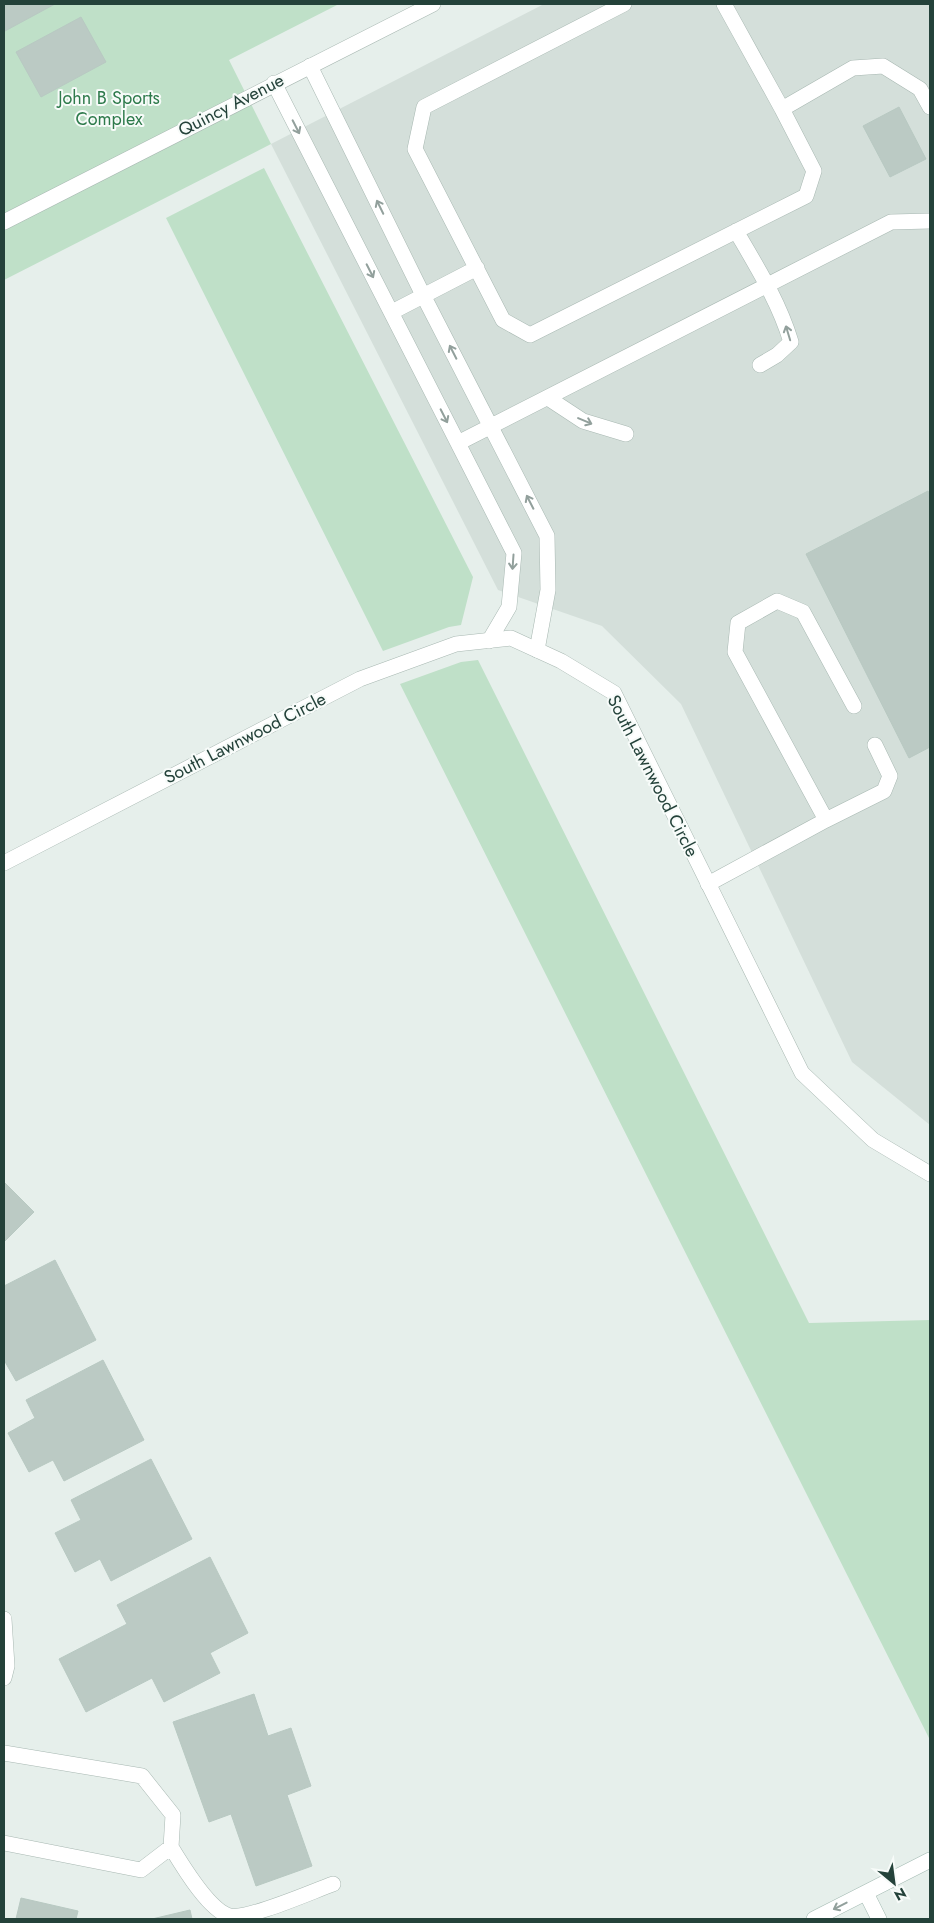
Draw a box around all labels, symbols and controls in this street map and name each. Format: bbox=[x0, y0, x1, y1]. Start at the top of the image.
street label: Quincy Avenue bbox=[174, 67, 288, 143]
park label: John B Sports Complex bbox=[56, 85, 160, 132]
one-way arrow bbox=[291, 119, 301, 134]
one-way arrow bbox=[375, 200, 384, 215]
one-way arrow bbox=[366, 263, 375, 278]
one-way arrow bbox=[783, 325, 793, 341]
one-way arrow bbox=[448, 345, 458, 360]
one-way arrow bbox=[440, 408, 449, 423]
one-way arrow bbox=[577, 417, 592, 426]
one-way arrow bbox=[525, 494, 535, 509]
one-way arrow bbox=[508, 554, 518, 570]
street label: South Lawnwood Circle bbox=[159, 686, 331, 790]
street label: South Lawnwood Circle bbox=[601, 690, 705, 862]
north arrow bbox=[869, 1858, 919, 1908]
text: N bbox=[891, 1883, 910, 1906]
one-way arrow bbox=[833, 1902, 848, 1911]

